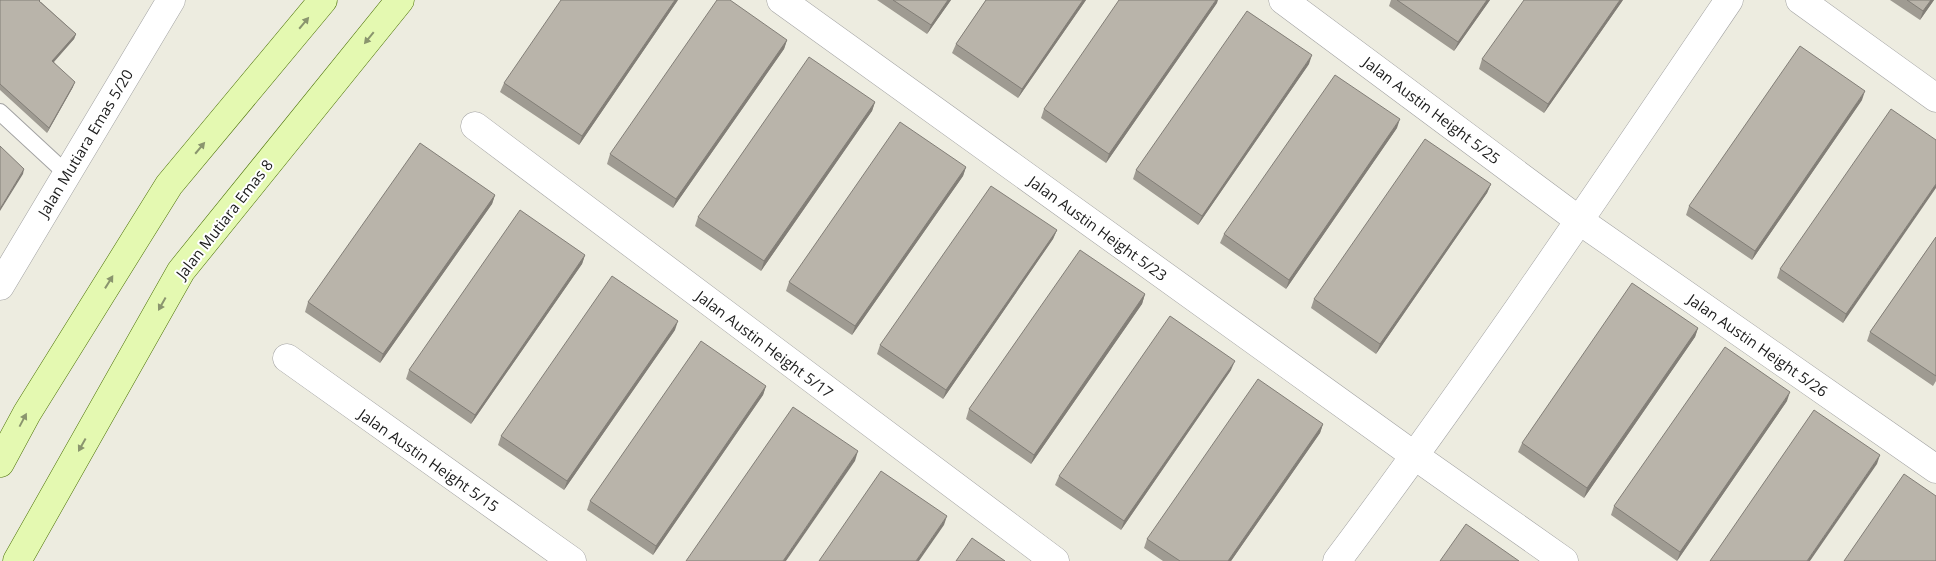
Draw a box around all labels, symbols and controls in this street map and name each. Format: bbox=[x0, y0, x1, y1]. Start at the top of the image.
one-way arrow bbox=[298, 17, 310, 29]
one-way arrow bbox=[364, 31, 375, 44]
street label: Jalan Austin Height 5/25 bbox=[1358, 51, 1505, 168]
street label: Jalan Mutiara Emas 5/20 bbox=[32, 65, 137, 222]
one-way arrow bbox=[195, 142, 206, 155]
street label: Jalan Mutiara Emas 8 bbox=[170, 155, 277, 284]
street label: Jalan Austin Height 5/23 bbox=[1023, 170, 1171, 285]
one-way arrow bbox=[104, 275, 113, 288]
street label: Jalan Austin Height 5/17 bbox=[691, 285, 838, 402]
street label: Jalan Austin Height 5/26 bbox=[1682, 288, 1832, 401]
one-way arrow bbox=[158, 296, 166, 311]
street label: Jalan Austin Height 5/15 bbox=[353, 403, 503, 516]
one-way arrow bbox=[19, 413, 27, 427]
one-way arrow bbox=[78, 439, 87, 452]

